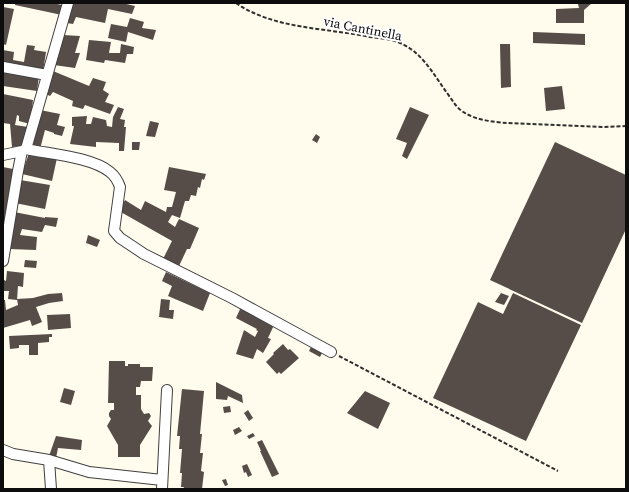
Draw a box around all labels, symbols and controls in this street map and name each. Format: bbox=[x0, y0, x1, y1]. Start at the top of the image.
street label: via Cantinella bbox=[322, 13, 404, 44]

